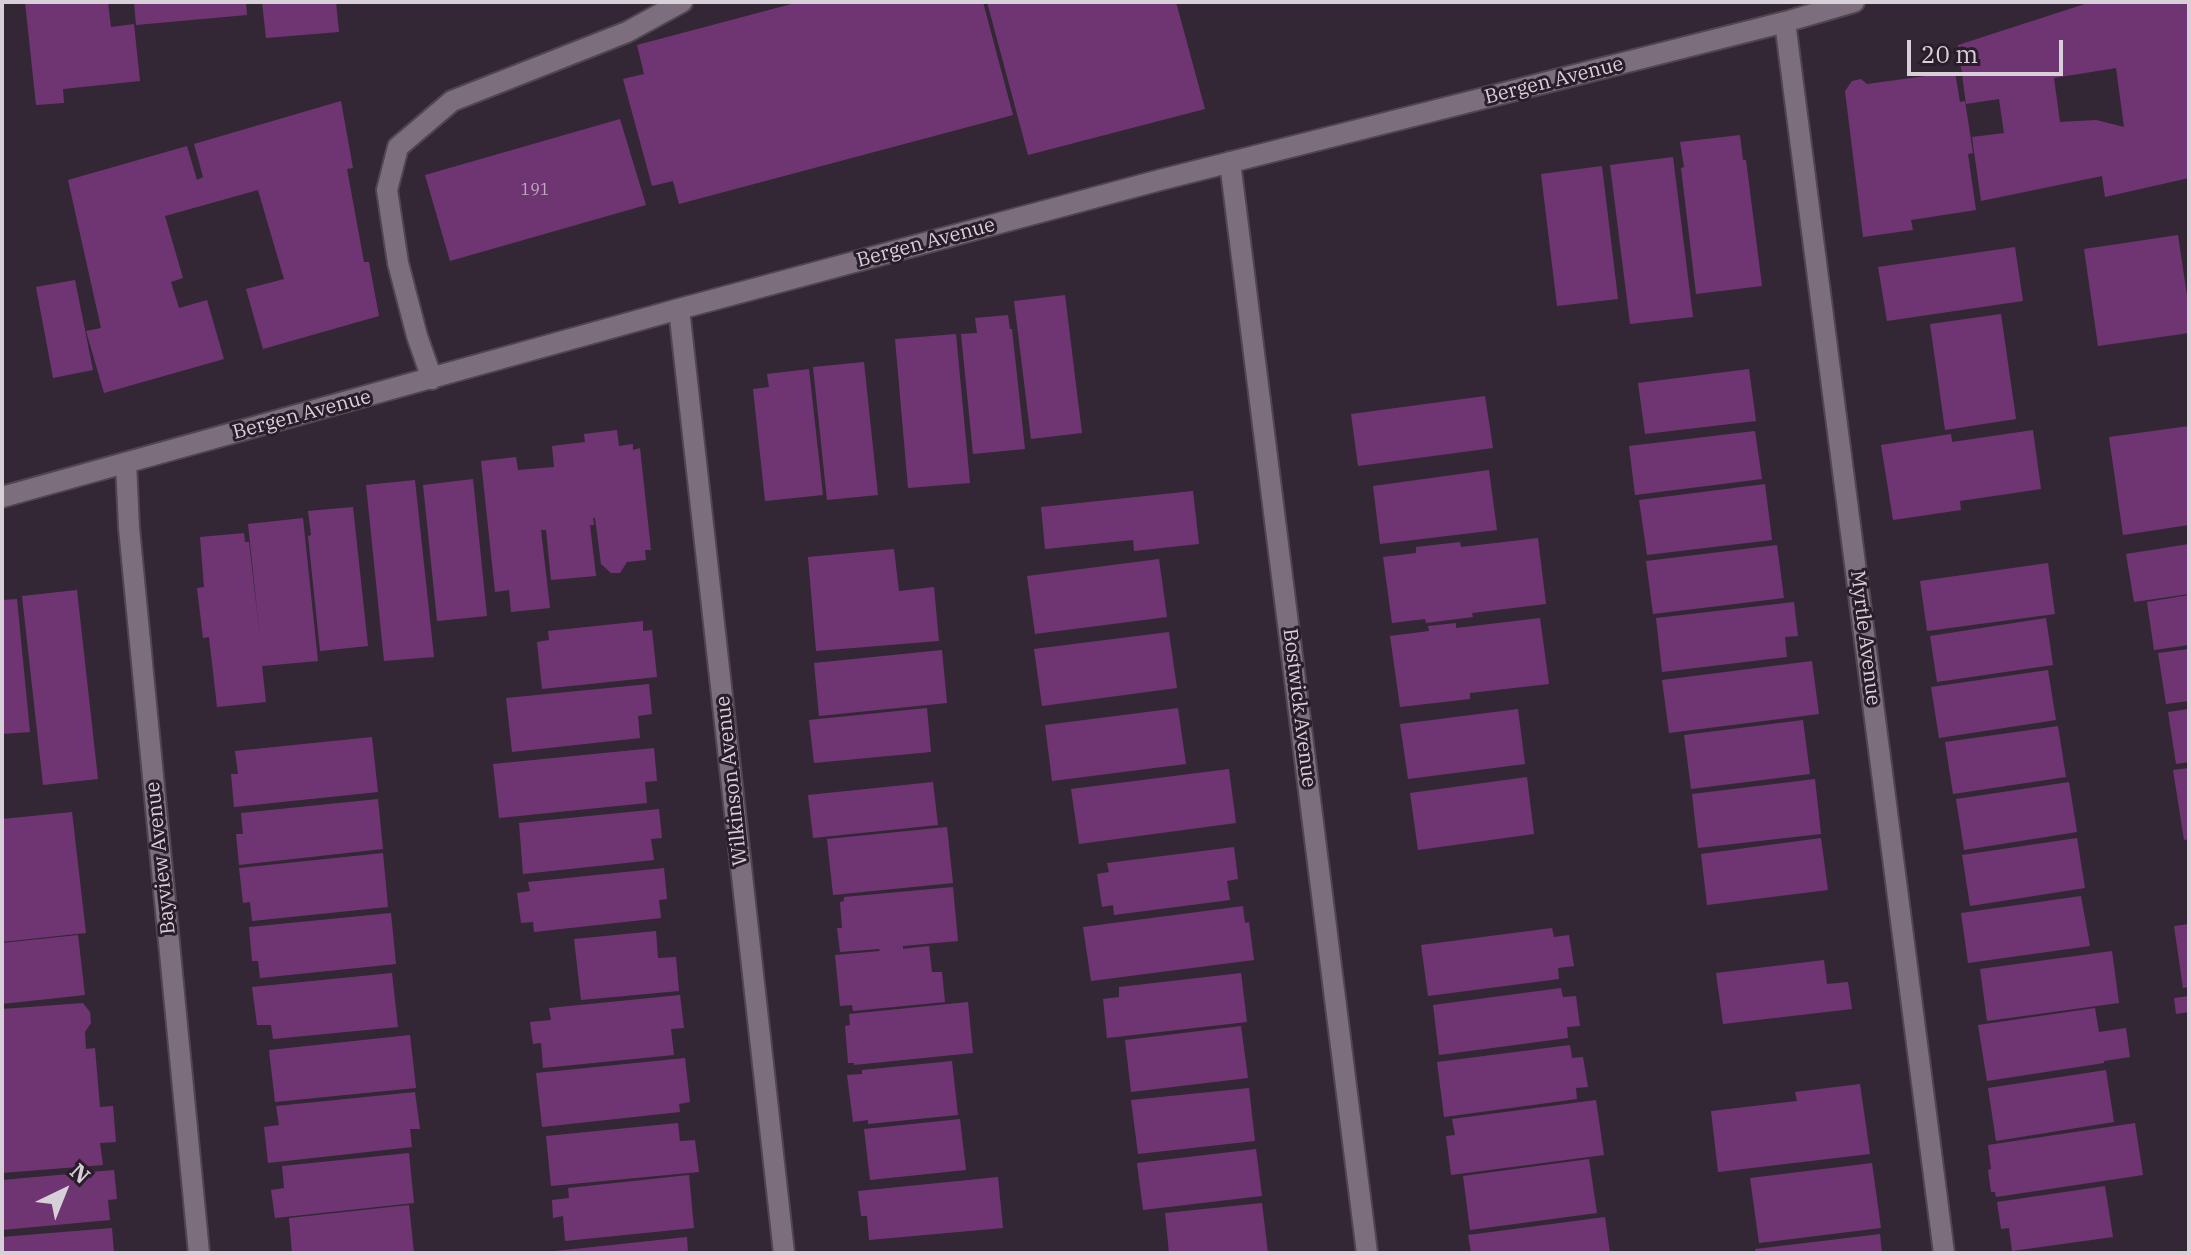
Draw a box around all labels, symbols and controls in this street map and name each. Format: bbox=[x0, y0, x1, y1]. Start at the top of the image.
scale bar bbox=[1911, 24, 2067, 74]
text: 20 m bbox=[1921, 38, 1978, 70]
street label: Bergen Avenue bbox=[1482, 52, 1626, 110]
house number: 191 bbox=[521, 180, 549, 200]
street label: Bergen Avenue bbox=[854, 213, 998, 273]
street label: Bergen Avenue bbox=[230, 385, 374, 445]
street label: Myrtle Avenue bbox=[1845, 569, 1885, 707]
street label: Bostwick Avenue bbox=[1277, 627, 1321, 789]
street label: Wilkinson Avenue bbox=[711, 695, 753, 867]
street label: Bayview Avenue bbox=[141, 780, 181, 936]
north arrow bbox=[24, 1151, 104, 1231]
text: N bbox=[64, 1157, 97, 1190]

